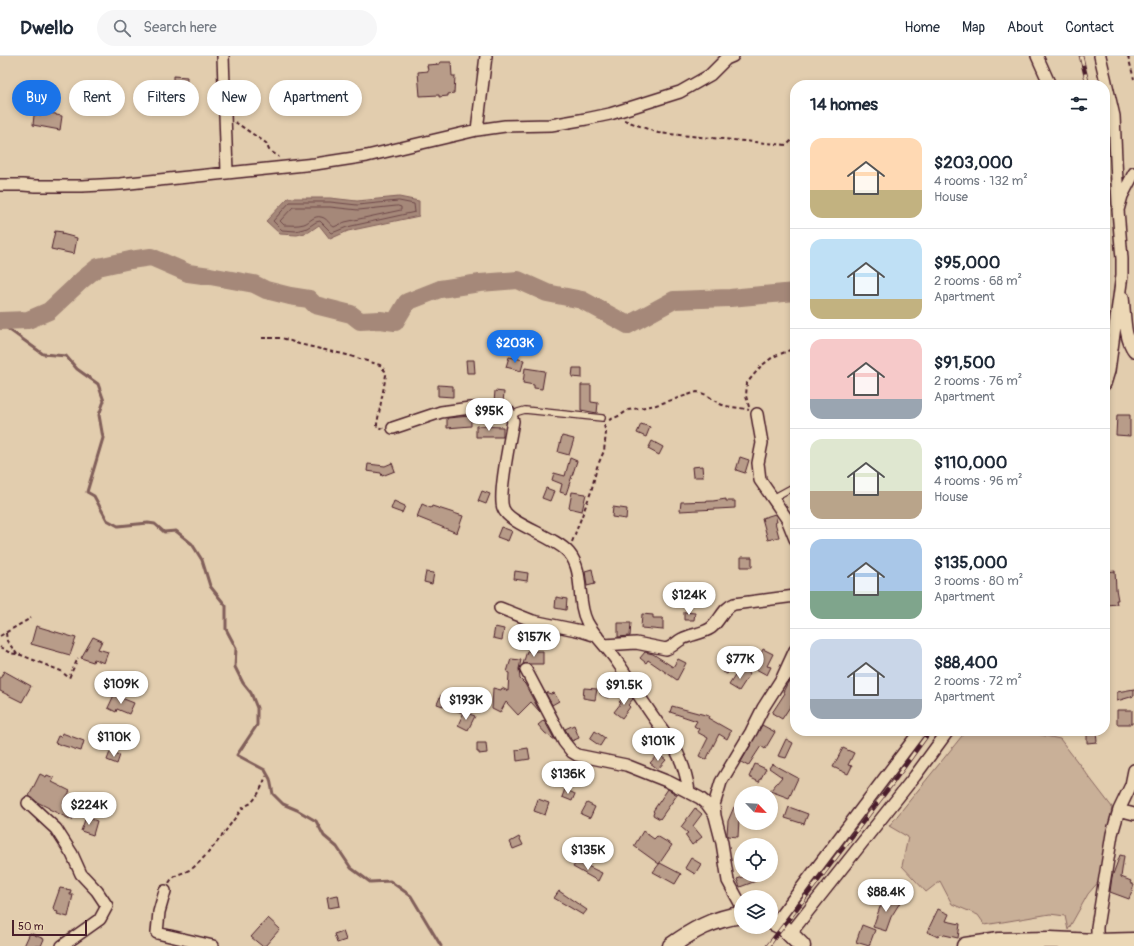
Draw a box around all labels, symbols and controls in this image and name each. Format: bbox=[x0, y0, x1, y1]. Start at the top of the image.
search box bbox=[97, 10, 377, 46]
text: Dwello bbox=[20, 16, 73, 40]
icon: search bbox=[111, 17, 133, 39]
text: Search here bbox=[143, 18, 217, 37]
text: Home bbox=[905, 19, 940, 36]
text: Map bbox=[962, 19, 985, 36]
text: About bbox=[1007, 19, 1043, 36]
text: Contact bbox=[1065, 19, 1114, 36]
chip: Buy bbox=[12, 80, 61, 116]
chip: Rent bbox=[69, 80, 125, 116]
chip: Filters bbox=[133, 80, 199, 116]
chip: New bbox=[207, 80, 261, 116]
chip: Apartment bbox=[269, 80, 362, 116]
icon: filters bbox=[1068, 93, 1090, 115]
text: 14 homes bbox=[810, 94, 878, 115]
text: $203,000 bbox=[934, 152, 1013, 173]
icon: home bbox=[842, 154, 890, 202]
text: 4 rooms · 132 m² bbox=[934, 173, 1028, 189]
text: House bbox=[934, 189, 968, 205]
text: $95,000 bbox=[934, 252, 1000, 273]
icon: home bbox=[842, 255, 890, 303]
text: 2 rooms · 68 m² bbox=[934, 273, 1022, 289]
text: Apartment bbox=[934, 289, 995, 305]
pin: $203K bbox=[487, 330, 543, 364]
text: $203K bbox=[496, 335, 534, 351]
text: $91,500 bbox=[934, 352, 995, 373]
icon: home bbox=[842, 355, 890, 403]
text: 2 rooms · 76 m² bbox=[934, 373, 1022, 389]
text: Apartment bbox=[934, 389, 995, 405]
pin: $95K bbox=[465, 398, 513, 432]
text: $95K bbox=[475, 403, 503, 419]
text: $110,000 bbox=[934, 452, 1007, 473]
icon: home bbox=[842, 455, 890, 503]
text: 4 rooms · 96 m² bbox=[934, 473, 1022, 489]
text: House bbox=[934, 489, 968, 505]
text: $135,000 bbox=[934, 552, 1008, 573]
icon: home bbox=[842, 555, 890, 603]
text: 3 rooms · 80 m² bbox=[934, 573, 1023, 589]
pin: $124K bbox=[661, 582, 717, 616]
text: $124K bbox=[672, 587, 706, 603]
text: Apartment bbox=[934, 589, 995, 605]
pin: $157K bbox=[506, 624, 562, 658]
text: $157K bbox=[517, 629, 551, 645]
pin: $77K bbox=[716, 646, 764, 680]
text: $77K bbox=[726, 651, 754, 667]
text: $88,400 bbox=[934, 652, 998, 673]
icon: home bbox=[842, 655, 890, 703]
pin: $109K bbox=[93, 671, 149, 705]
pin: $91.5K bbox=[591, 672, 657, 706]
text: 2 rooms · 72 m² bbox=[934, 673, 1022, 689]
text: $109K bbox=[103, 676, 139, 692]
text: $91.5K bbox=[606, 677, 642, 693]
pin: $193K bbox=[438, 687, 494, 721]
text: Apartment bbox=[934, 689, 995, 705]
text: $193K bbox=[449, 692, 483, 708]
pin: $110K bbox=[86, 724, 142, 758]
pin: $101K bbox=[630, 728, 686, 762]
text: $110K bbox=[97, 729, 131, 745]
text: $101K bbox=[641, 733, 675, 749]
pin: $136K bbox=[540, 761, 596, 795]
text: $136K bbox=[551, 766, 585, 782]
north arrow bbox=[734, 786, 778, 830]
map controls bbox=[734, 786, 778, 934]
pin: $224K bbox=[61, 792, 117, 826]
text: $224K bbox=[71, 797, 107, 813]
pin: $135K bbox=[560, 837, 616, 871]
button: locate bbox=[734, 838, 778, 882]
text: $135K bbox=[571, 842, 605, 858]
pin: $88.4K bbox=[853, 879, 919, 913]
text: $88.4K bbox=[867, 884, 905, 900]
button: layers bbox=[734, 890, 778, 934]
scale bar bbox=[12, 918, 87, 937]
text: 50 m bbox=[18, 920, 44, 933]

